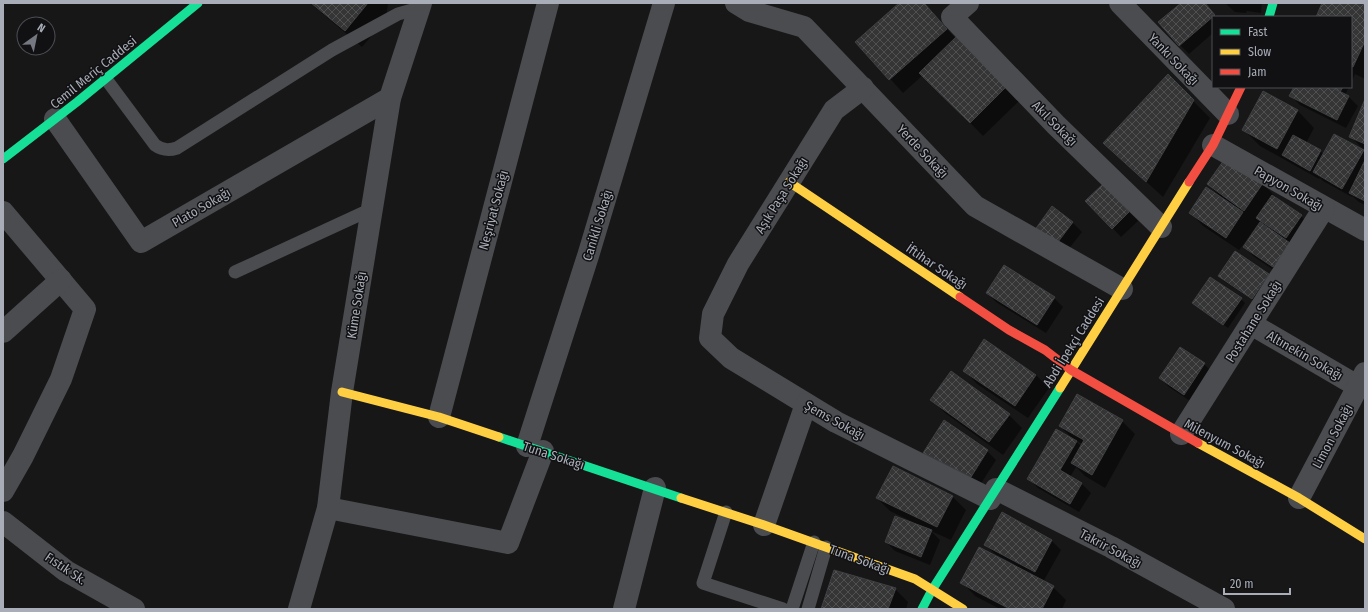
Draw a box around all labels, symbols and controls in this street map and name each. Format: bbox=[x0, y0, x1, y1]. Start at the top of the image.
north arrow bbox=[16, 16, 56, 56]
legend bbox=[1212, 16, 1352, 88]
text: N bbox=[35, 21, 47, 35]
text: Fast bbox=[1248, 25, 1267, 39]
street label: Yankı Sokağı bbox=[1145, 30, 1202, 88]
street label: Cemil Meriç Caddesi bbox=[47, 33, 139, 112]
text: Slow bbox=[1248, 45, 1271, 59]
text: Jam bbox=[1248, 65, 1266, 79]
street label: Akıl Sokağı bbox=[1029, 98, 1080, 149]
street label: Yerde Sokağı bbox=[894, 122, 951, 181]
street label: Aşık Paşa Sokağı bbox=[752, 154, 811, 236]
street label: Papyon Sokağı bbox=[1252, 163, 1326, 214]
street label: Neşriyat Sokağı bbox=[476, 169, 511, 252]
street label: Plato Sokağı bbox=[169, 185, 233, 230]
street label: Canikli Sokağı bbox=[580, 188, 615, 263]
street label: İftihar Sokağı bbox=[903, 240, 970, 292]
street label: Küme Sokağı bbox=[344, 270, 369, 340]
street label: Postahane Sokağı bbox=[1222, 278, 1285, 365]
street label: Abdi İpekçi Caddesi bbox=[1040, 294, 1107, 390]
street label: Altınekin Sokağı bbox=[1264, 328, 1345, 383]
street label: Şems Sokağı bbox=[802, 398, 867, 443]
street label: Limon Sokağı bbox=[1309, 402, 1356, 471]
street label: Milenyum Sokağı bbox=[1182, 416, 1268, 471]
street label: Tuna Sokağı bbox=[521, 439, 586, 472]
street label: Takrir Sokağı bbox=[1077, 526, 1144, 571]
street label: Tuna Sokağı bbox=[827, 542, 892, 577]
street label: Fıstık Sk. bbox=[42, 549, 89, 588]
scale bar bbox=[1224, 570, 1290, 596]
text: 20 m bbox=[1230, 577, 1254, 591]

